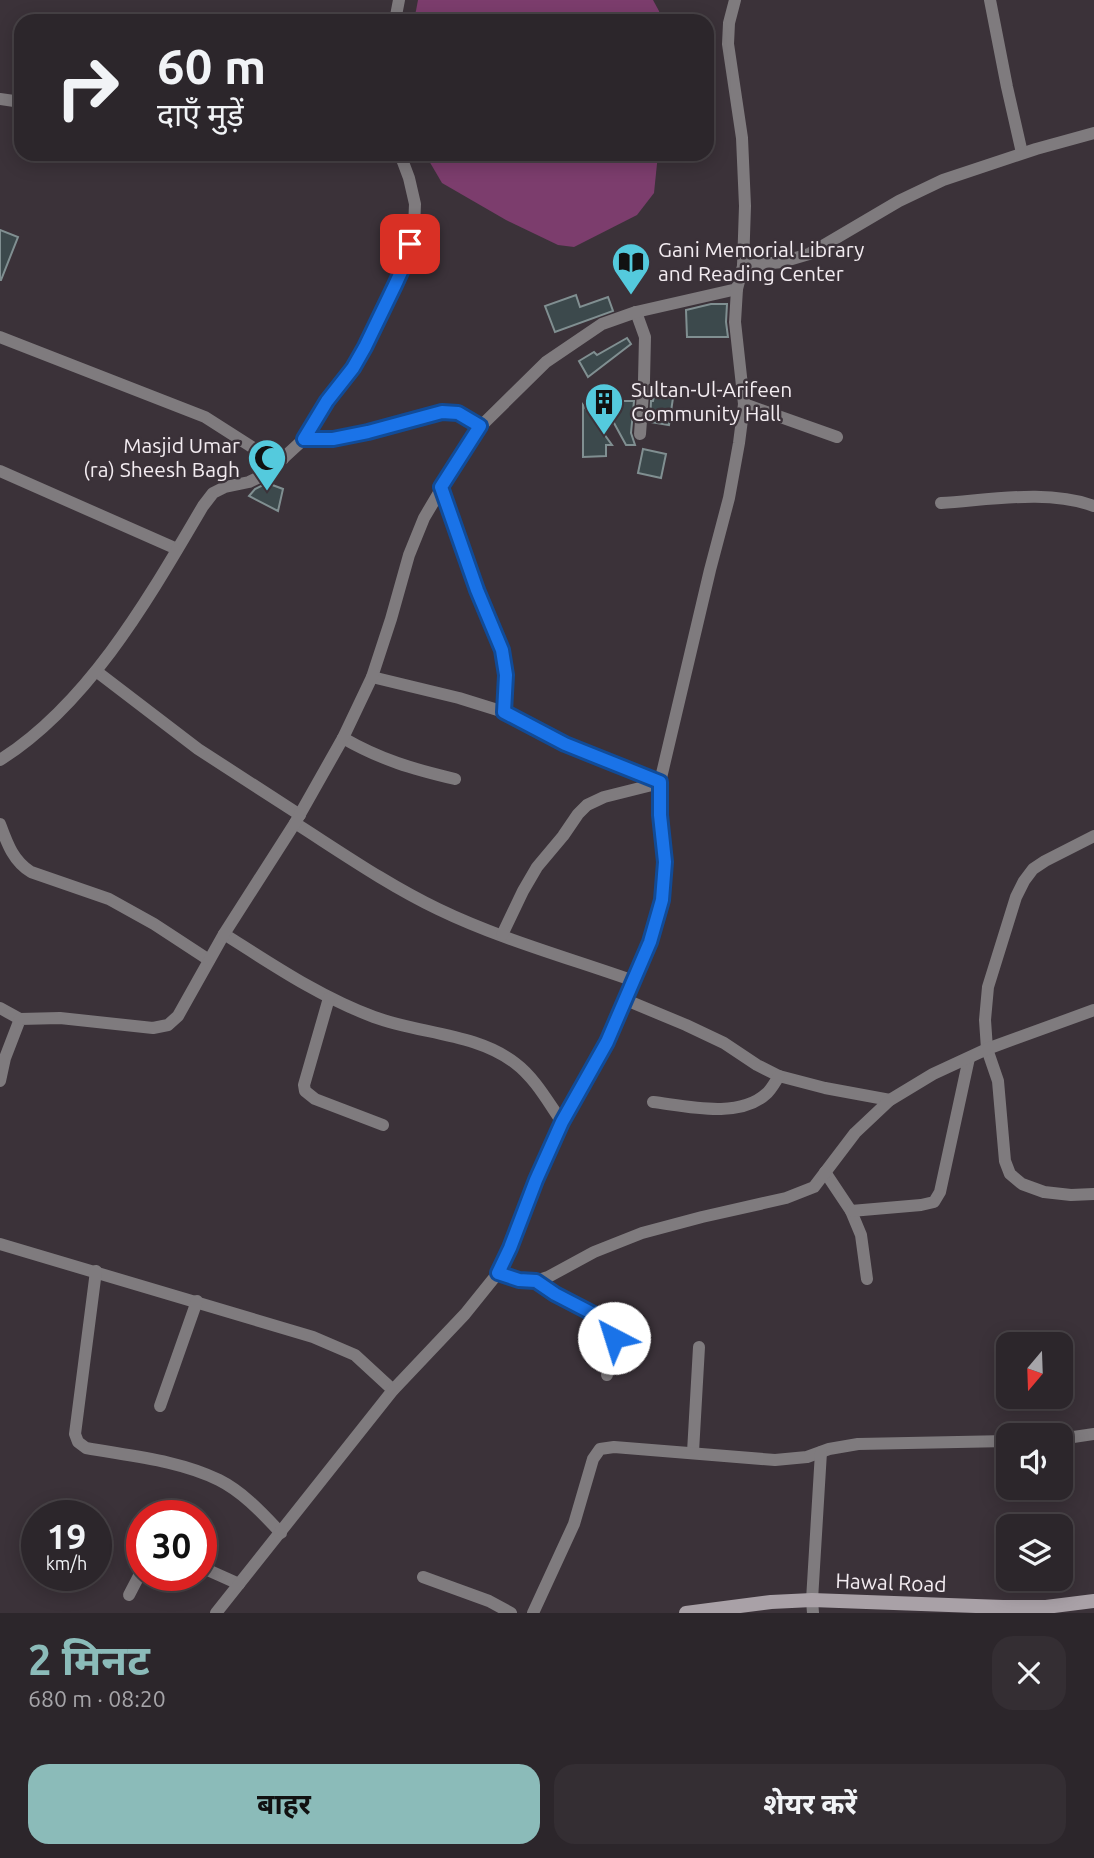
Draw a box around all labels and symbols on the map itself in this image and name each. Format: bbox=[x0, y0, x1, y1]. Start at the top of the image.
pin bbox=[380, 214, 440, 274]
place label: Gani Memorial Library and Reading Center bbox=[658, 237, 864, 285]
library icon: Gani Memorial Library and Reading Center bbox=[610, 241, 652, 296]
place label: Sultan-Ul-Arifeen Community Hall bbox=[631, 377, 792, 425]
building icon: Sultan-Ul-Arifeen Community Hall bbox=[583, 381, 625, 436]
place label: Masjid Umar (ra) Sheesh Bagh bbox=[83, 433, 240, 481]
mosque icon: Masjid Umar (ra) Sheesh Bagh bbox=[246, 437, 288, 492]
position arrow bbox=[577, 1301, 651, 1375]
north arrow bbox=[996, 1332, 1073, 1409]
speed limit sign: 30 bbox=[126, 1500, 217, 1591]
street label: Hawal Road bbox=[835, 1568, 947, 1596]

